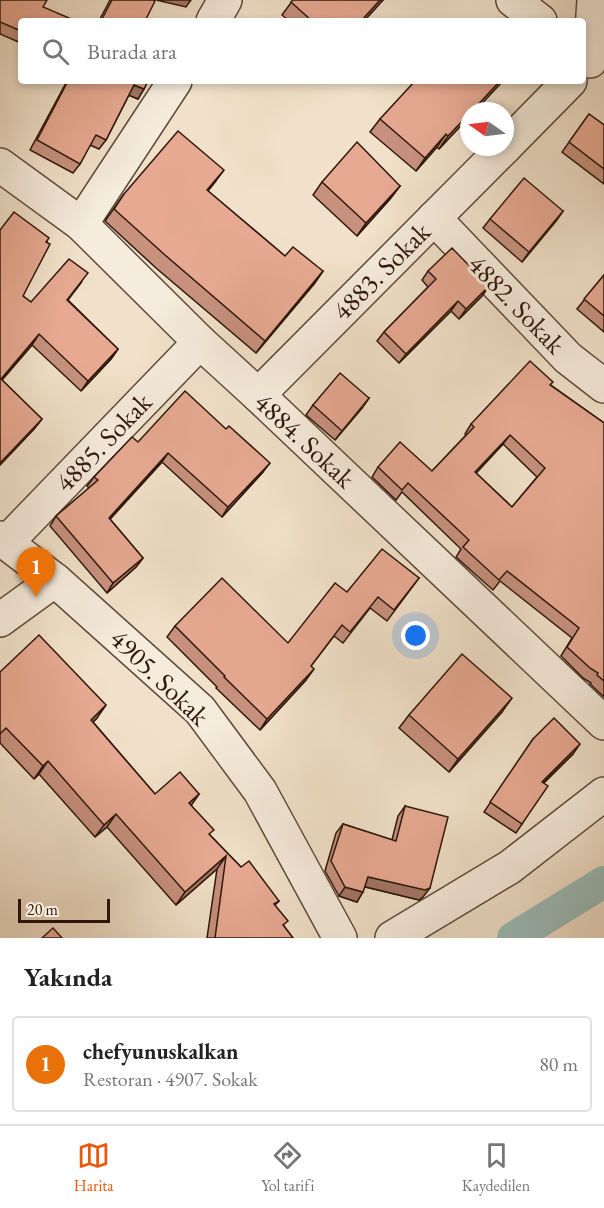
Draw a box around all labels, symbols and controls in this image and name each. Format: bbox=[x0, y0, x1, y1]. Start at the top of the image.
search box bbox=[18, 18, 586, 84]
icon: search bbox=[39, 35, 72, 68]
text: Burada ara bbox=[87, 37, 177, 66]
north arrow bbox=[460, 102, 514, 156]
street label: 4883. Sokak bbox=[324, 214, 438, 328]
street label: 4882. Sokak bbox=[461, 247, 573, 361]
street label: 4885. Sokak bbox=[47, 385, 159, 499]
street label: 4884. Sokak bbox=[247, 385, 363, 496]
pin: 1 bbox=[16, 548, 56, 597]
street label: 4905. Sokak bbox=[103, 621, 217, 733]
your location bbox=[401, 621, 430, 650]
scale bar bbox=[18, 896, 110, 924]
text: 20 m bbox=[27, 899, 58, 920]
text: Yakında bbox=[24, 960, 112, 994]
text: chefyunuskalkan bbox=[83, 1037, 238, 1066]
text: 1 bbox=[40, 1051, 51, 1077]
text: 80 m bbox=[539, 1051, 578, 1077]
text: Restoran · 4907. Sokak bbox=[83, 1066, 258, 1092]
tab: Harita bbox=[74, 1139, 114, 1196]
tab: Yol tarifi bbox=[261, 1139, 314, 1196]
tab: Kaydedilen bbox=[462, 1139, 530, 1196]

